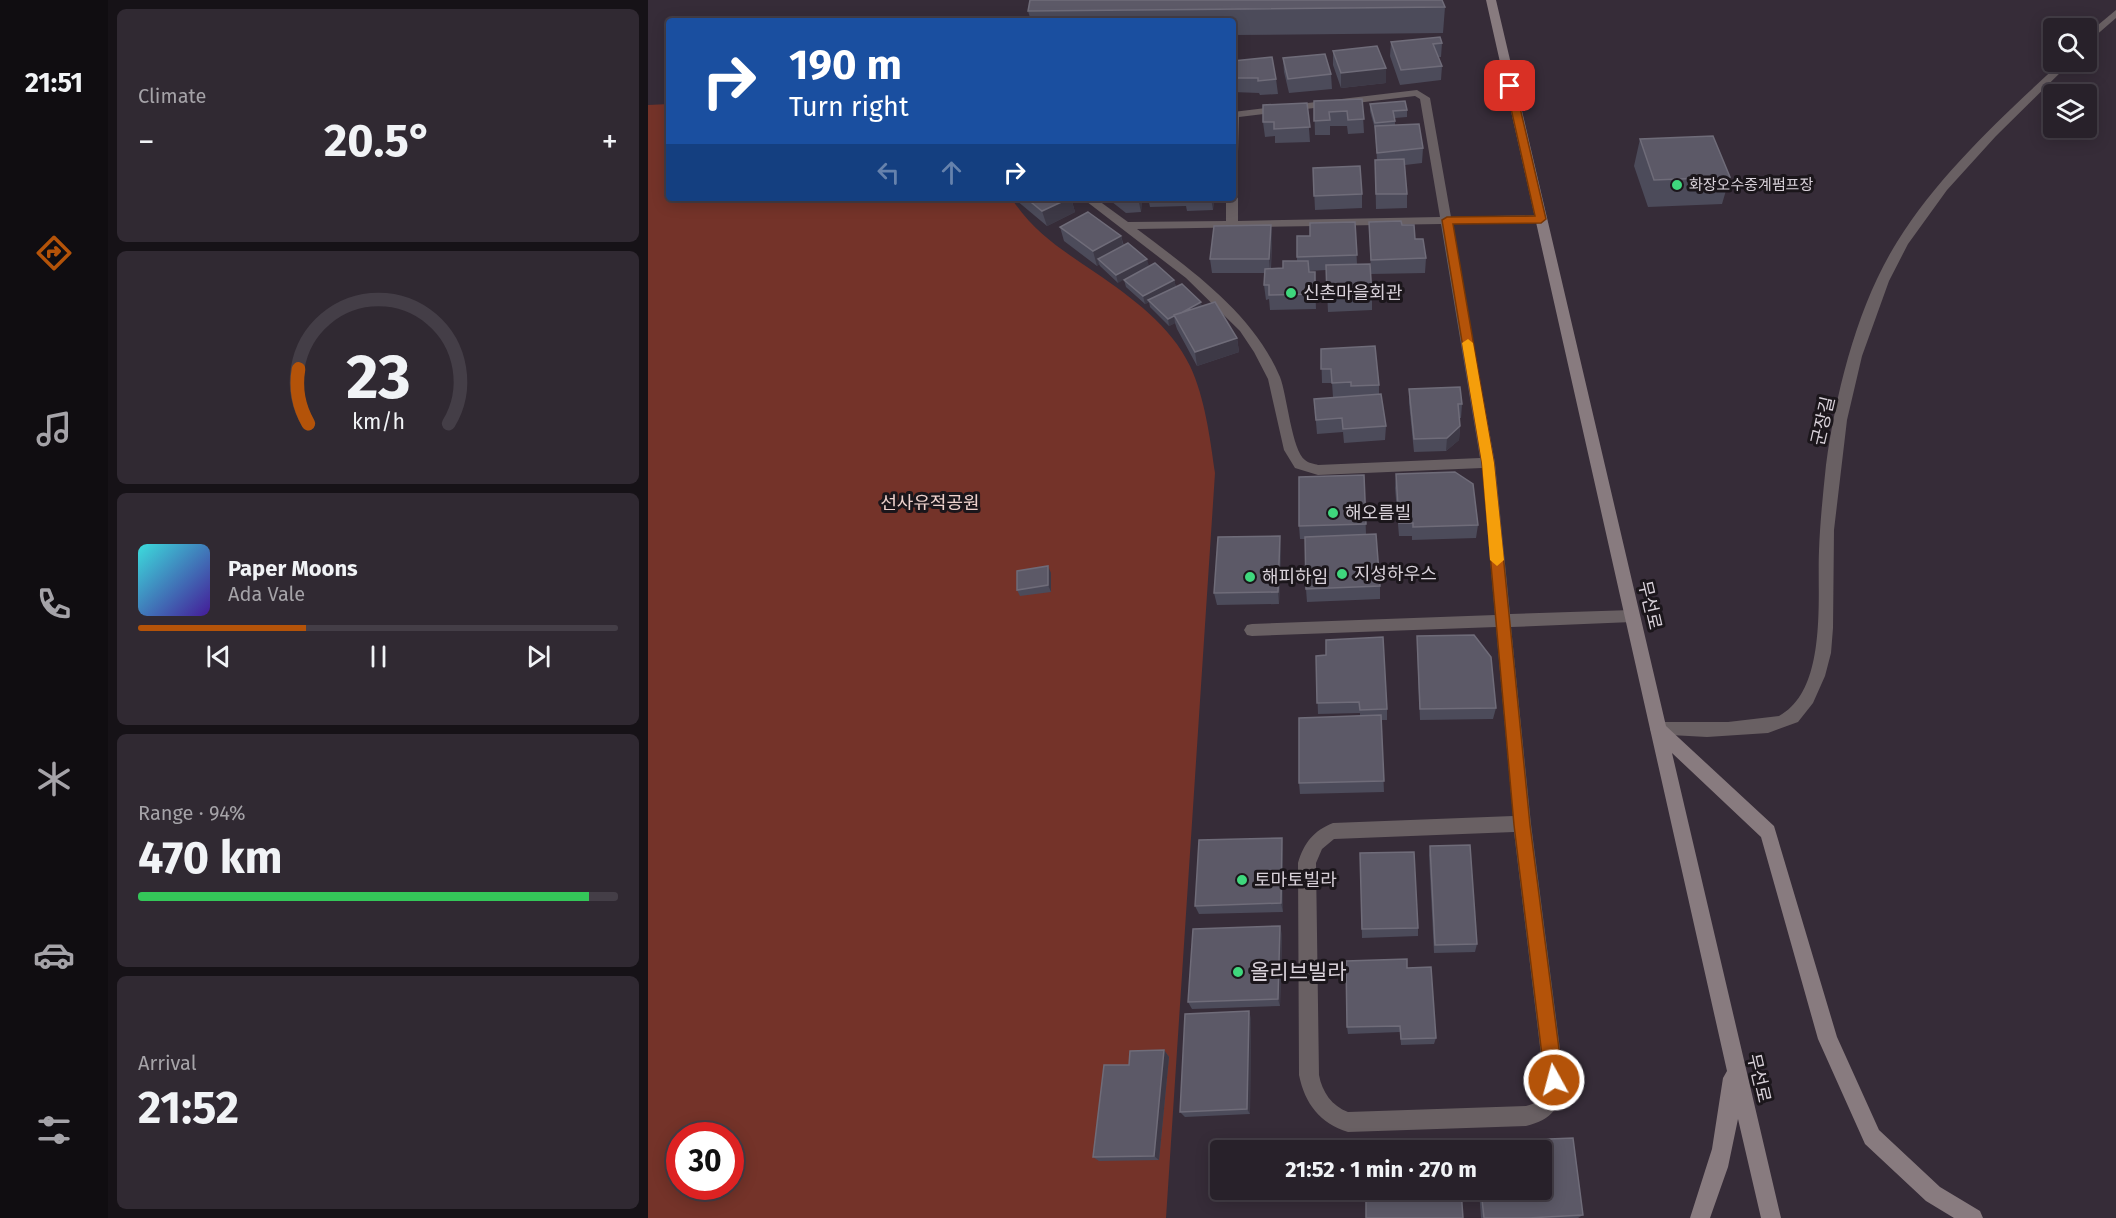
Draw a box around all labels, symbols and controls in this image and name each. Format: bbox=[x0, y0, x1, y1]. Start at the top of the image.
map controls bbox=[2043, 18, 2097, 138]
button: search bbox=[2043, 18, 2097, 72]
text: 190 m bbox=[789, 40, 902, 90]
icon: right bbox=[690, 42, 768, 120]
pin bbox=[1484, 60, 1535, 111]
text: 21:51 bbox=[25, 67, 83, 99]
icon: arrive bbox=[1493, 69, 1526, 102]
text: Climate bbox=[138, 84, 206, 108]
button: layers bbox=[2043, 84, 2097, 138]
text: Turn right bbox=[789, 91, 909, 123]
text: 20.5° bbox=[324, 114, 432, 168]
text: − bbox=[138, 122, 155, 162]
text: + bbox=[602, 122, 618, 162]
icon: left bbox=[872, 156, 905, 189]
icon: ahead bbox=[935, 156, 968, 189]
icon: right bbox=[998, 156, 1031, 189]
place label: 화장오수중계펌프장 bbox=[1689, 176, 1813, 194]
marker: 화장오수중계펌프장 bbox=[1670, 178, 1684, 192]
icon: directions bbox=[33, 232, 75, 274]
place label: 신촌마을회관 bbox=[1303, 282, 1403, 304]
marker: 신촌마을회관 bbox=[1284, 286, 1298, 300]
text: 23 bbox=[346, 340, 410, 415]
street label: 군장길 bbox=[1807, 394, 1839, 448]
icon: music bbox=[33, 408, 75, 450]
text: km/h bbox=[351, 410, 405, 436]
park label: 선사유적공원 bbox=[880, 492, 980, 514]
place label: 해오름빌 bbox=[1345, 502, 1411, 524]
marker: 해오름빌 bbox=[1326, 506, 1340, 520]
text: Paper Moons bbox=[228, 555, 358, 582]
place label: 지성하우스 bbox=[1354, 563, 1437, 585]
place label: 해피하임 bbox=[1262, 566, 1328, 588]
marker: 지성하우스 bbox=[1335, 567, 1349, 581]
marker: 해피하임 bbox=[1243, 570, 1257, 584]
street label: 무선로 bbox=[1634, 578, 1666, 632]
text: Ada Vale bbox=[228, 582, 305, 606]
icon: phone bbox=[33, 583, 75, 625]
icon: previous bbox=[202, 640, 235, 673]
icon: pause bbox=[362, 640, 395, 673]
icon: next bbox=[522, 640, 555, 673]
icon: climate bbox=[33, 758, 75, 800]
text: Range · 94% bbox=[138, 801, 246, 825]
text: 470 km bbox=[138, 831, 283, 885]
place label: 토마토빌라 bbox=[1254, 869, 1337, 891]
marker: 토마토빌라 bbox=[1235, 873, 1249, 887]
icon: car bbox=[33, 934, 75, 976]
place label: 올리브빌라 bbox=[1250, 959, 1347, 985]
marker: 올리브빌라 bbox=[1231, 965, 1245, 979]
position arrow bbox=[1522, 1048, 1586, 1112]
text: Arrival bbox=[138, 1051, 197, 1075]
street label: 무선로 bbox=[1743, 1051, 1775, 1105]
text: 21:52 bbox=[138, 1081, 239, 1135]
icon: filters bbox=[33, 1109, 75, 1151]
speed limit sign: 30 bbox=[666, 1122, 744, 1200]
text: 21:52 · 1 min · 270 m bbox=[1285, 1156, 1477, 1183]

